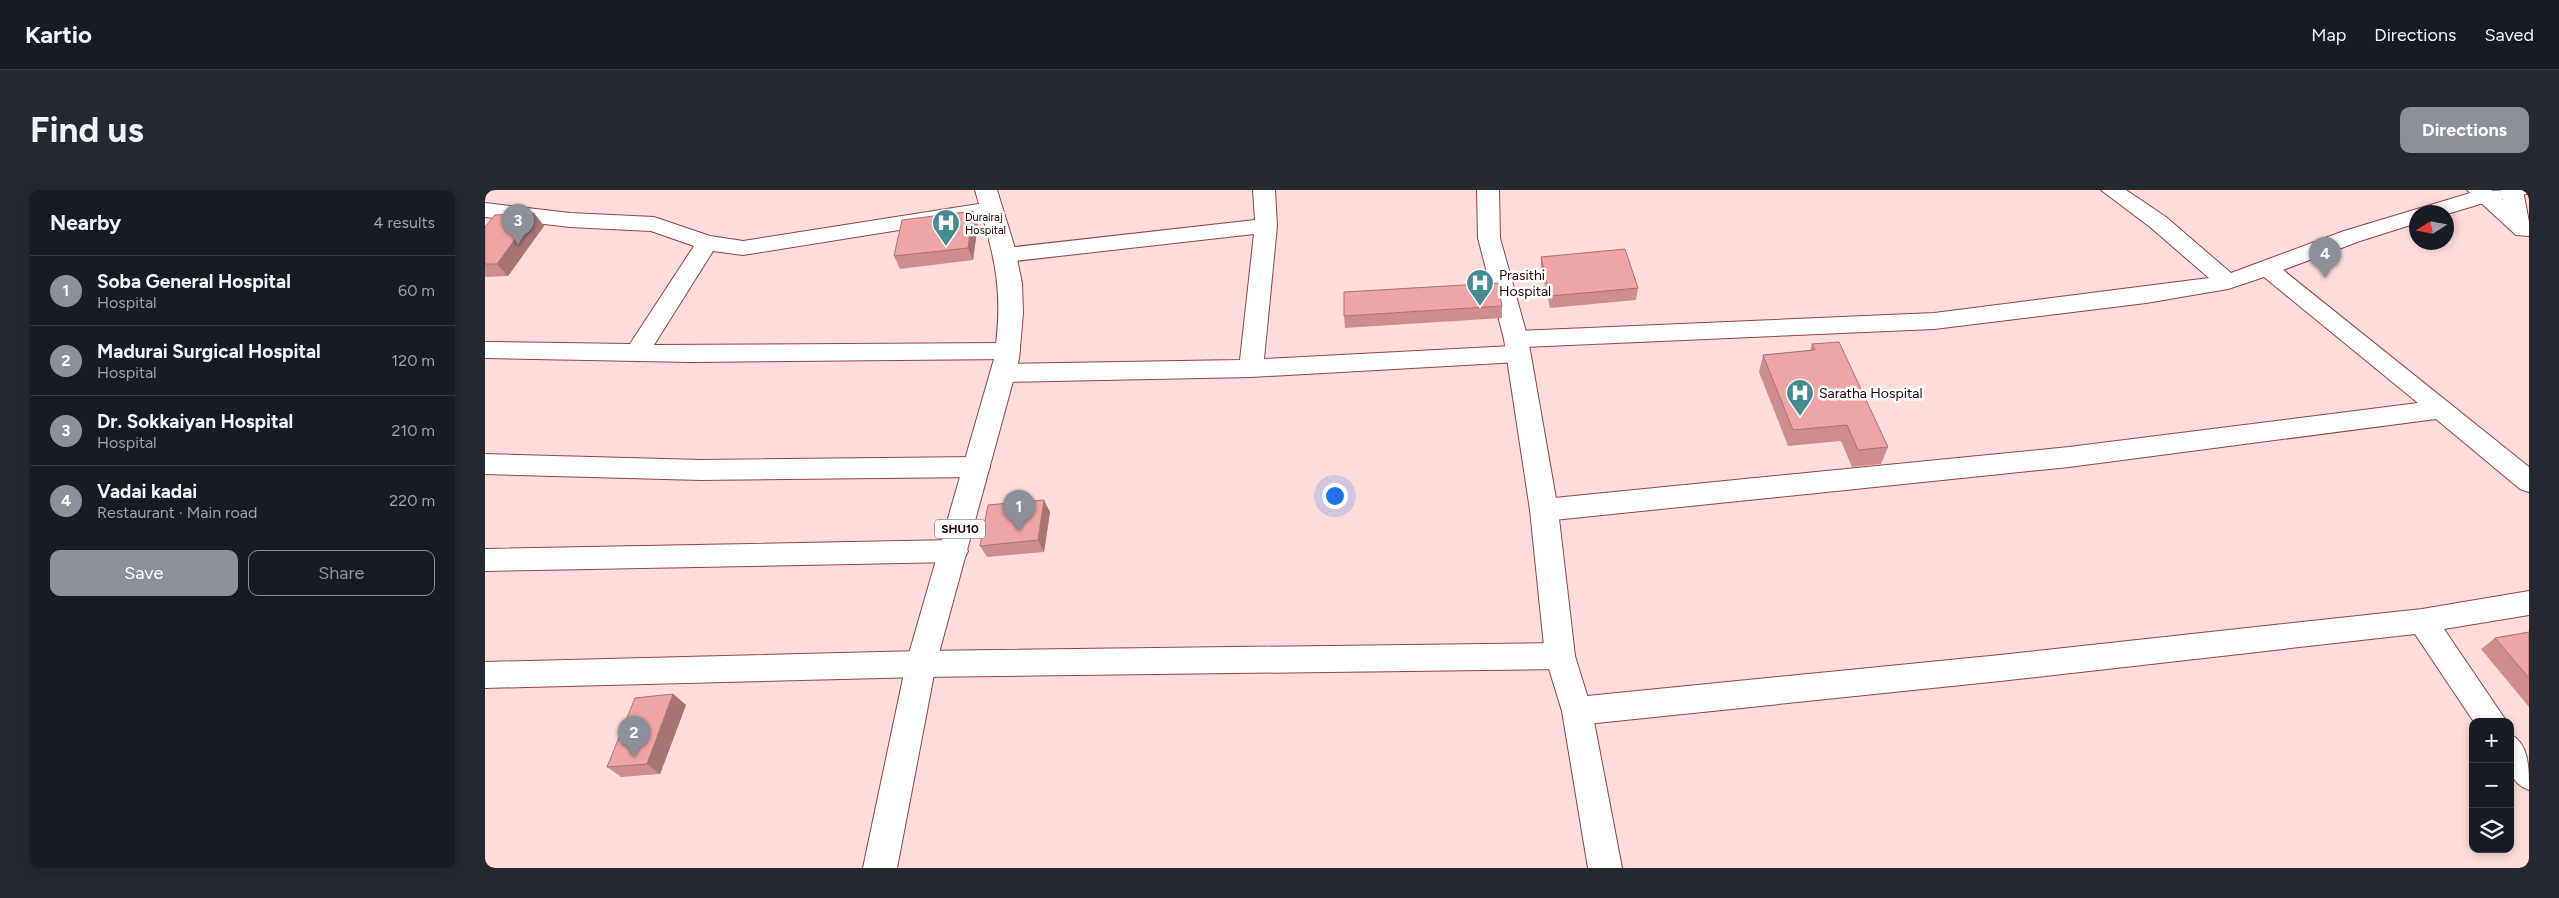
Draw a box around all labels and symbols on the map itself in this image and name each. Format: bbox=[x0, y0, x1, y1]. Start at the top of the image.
pin: 3 bbox=[502, 204, 534, 245]
north arrow bbox=[2409, 205, 2454, 250]
hospital icon: Durairaj Hospital bbox=[931, 208, 961, 247]
place label: Durairaj Hospital bbox=[965, 211, 1006, 237]
pin: 4 bbox=[2309, 237, 2341, 278]
place label: Prasithi Hospital bbox=[1499, 267, 1551, 300]
hospital icon: Prasithi Hospital bbox=[1465, 268, 1495, 307]
hospital icon: Saratha Hospital bbox=[1785, 378, 1815, 417]
place label: Saratha Hospital bbox=[1819, 385, 1922, 402]
your location bbox=[1322, 483, 1348, 509]
pin: 1 bbox=[1003, 490, 1035, 531]
road number: SHU10 bbox=[935, 519, 985, 538]
pin: 2 bbox=[618, 716, 650, 757]

